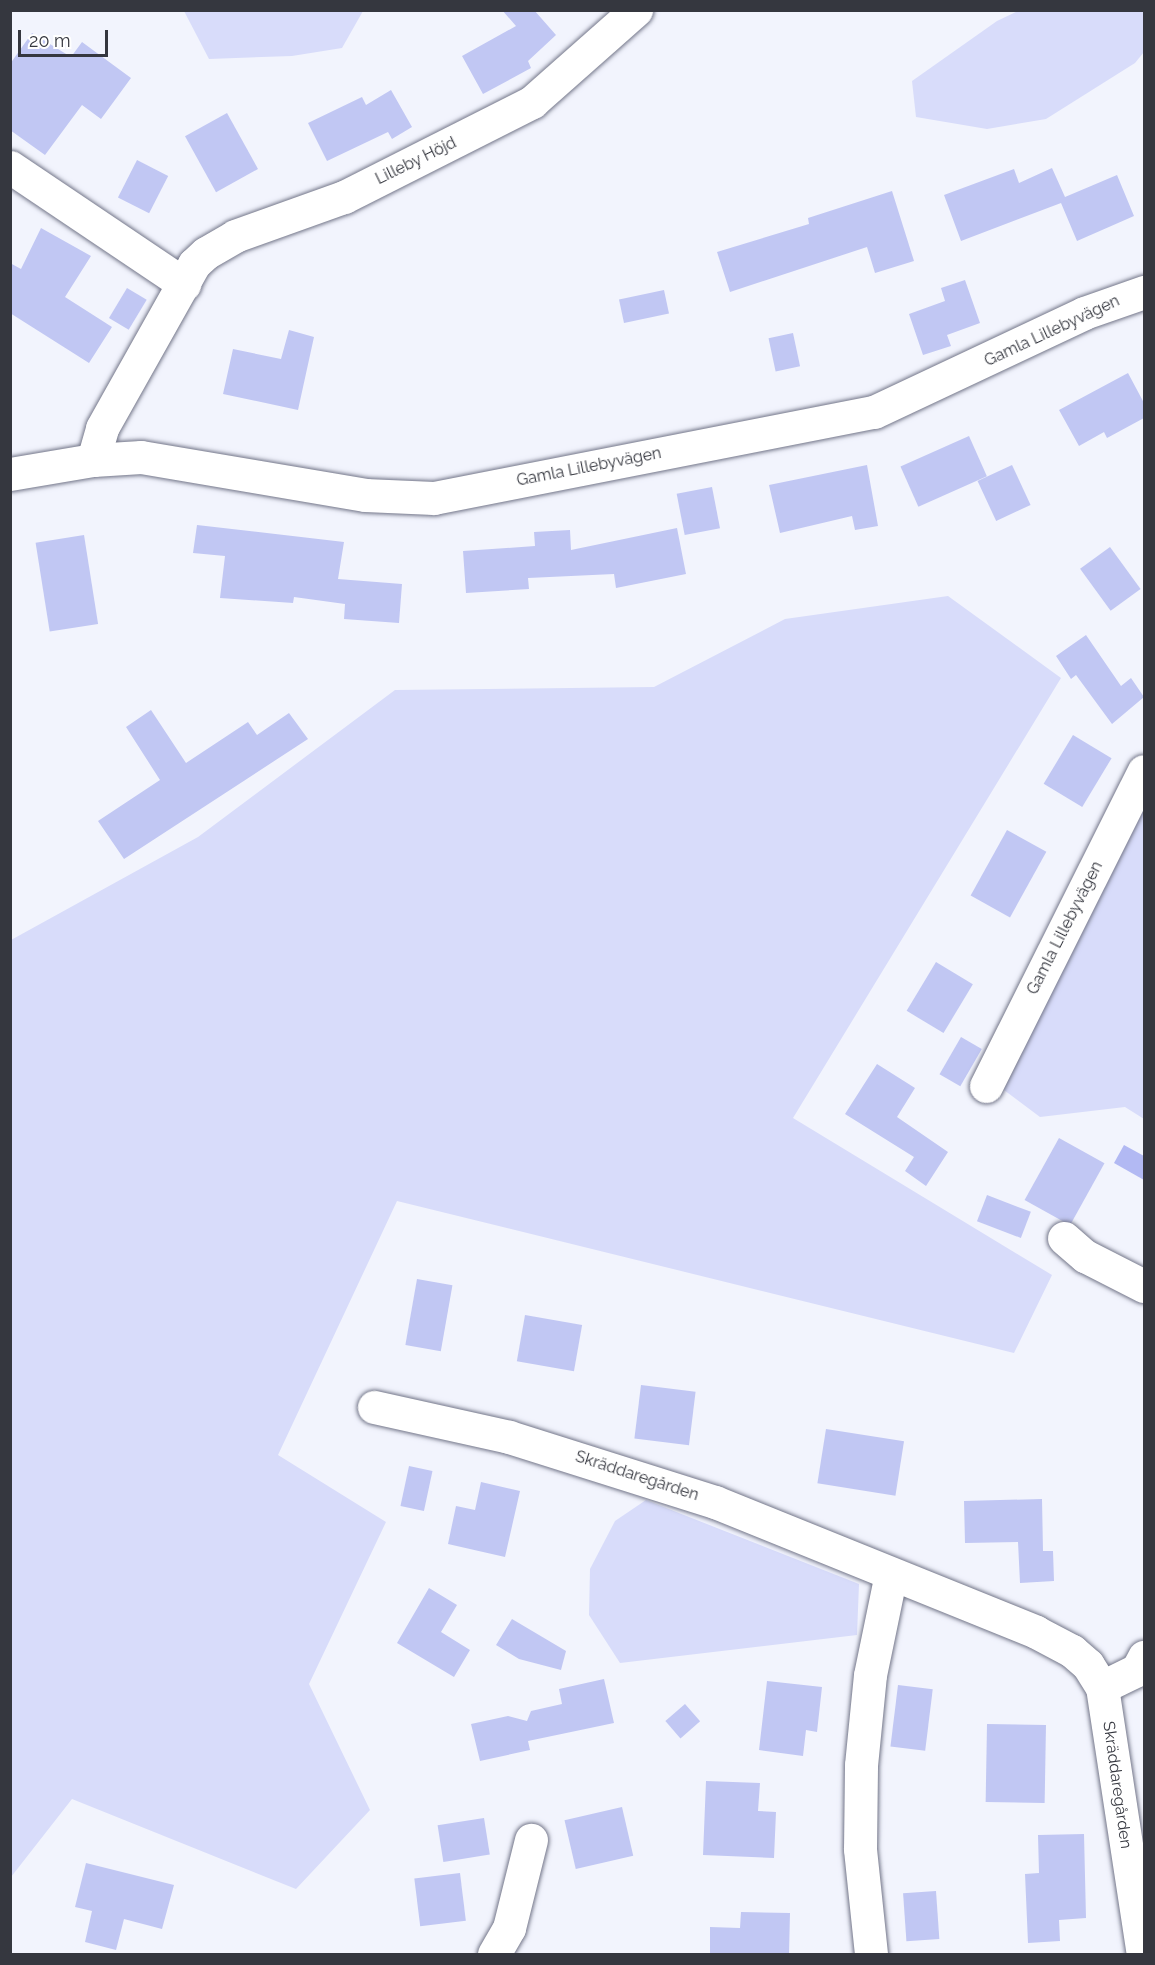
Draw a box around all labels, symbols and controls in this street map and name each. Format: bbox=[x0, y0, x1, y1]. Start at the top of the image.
scale bar bbox=[21, 18, 111, 56]
text: 20 m bbox=[29, 30, 71, 51]
street label: Lilleby Höjd bbox=[372, 133, 460, 189]
street label: Gamla Lillebyvägen bbox=[981, 291, 1123, 371]
street label: Gamla Lillebyvägen bbox=[515, 444, 663, 490]
street label: Gamla Lillebyvägen bbox=[1023, 858, 1107, 998]
street label: Skräddaregården bbox=[573, 1447, 701, 1505]
street label: Skräddaregården bbox=[1099, 1720, 1135, 1850]

